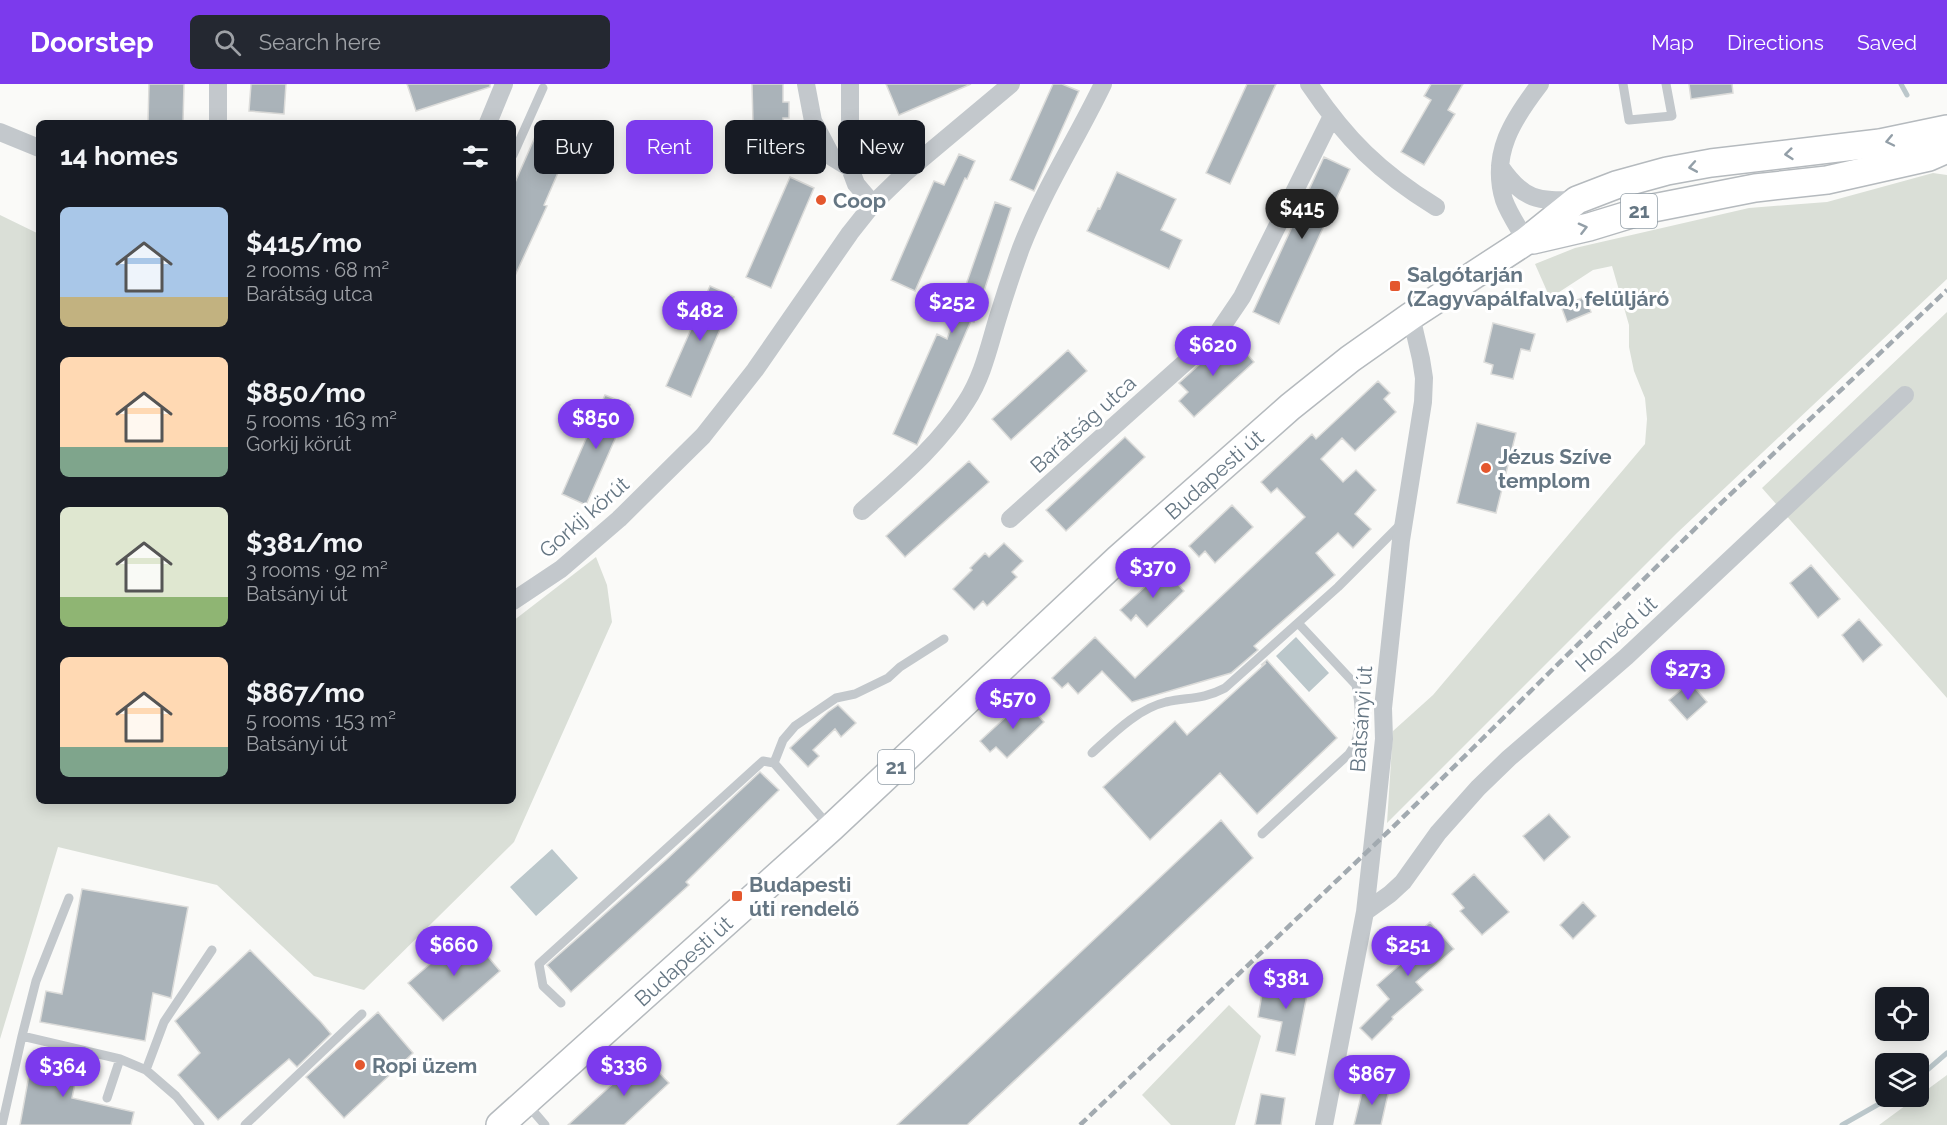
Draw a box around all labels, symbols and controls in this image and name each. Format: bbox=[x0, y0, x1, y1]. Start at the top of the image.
search box bbox=[190, 15, 610, 69]
text: Doorstep bbox=[30, 26, 154, 59]
icon: search bbox=[211, 26, 244, 59]
text: Search here bbox=[259, 29, 381, 55]
text: Map bbox=[1651, 30, 1694, 55]
text: Directions bbox=[1727, 30, 1824, 55]
text: Saved bbox=[1857, 30, 1917, 55]
chip: Buy bbox=[534, 120, 614, 174]
chip: Rent bbox=[626, 120, 713, 174]
chip: Filters bbox=[725, 120, 826, 174]
chip: New bbox=[838, 120, 925, 174]
one-way arrow bbox=[1885, 134, 1895, 147]
icon: filters bbox=[459, 140, 492, 173]
text: 14 homes bbox=[60, 141, 178, 171]
one-way arrow bbox=[1785, 147, 1794, 160]
one-way arrow bbox=[1688, 160, 1697, 172]
place label: Coop bbox=[833, 188, 886, 213]
pin: $415 bbox=[1266, 189, 1338, 240]
marker: Coop bbox=[814, 193, 828, 207]
road number: 21 bbox=[1621, 194, 1657, 228]
text: $415 bbox=[1279, 196, 1325, 220]
one-way arrow bbox=[1578, 223, 1588, 236]
text: $415/mo bbox=[246, 228, 362, 258]
icon: home bbox=[108, 231, 180, 303]
text: 2 rooms · 68 m² bbox=[246, 258, 389, 282]
place label: Salgótarján (Zagyvapálfalva), felüljáró bbox=[1407, 262, 1669, 311]
marker: Salgótarján (Zagyvapálfalva), felüljáró bbox=[1388, 279, 1402, 293]
text: Barátság utca bbox=[246, 282, 373, 306]
pin: $252 bbox=[916, 283, 988, 334]
text: $252 bbox=[929, 290, 975, 314]
pin: $482 bbox=[664, 291, 736, 342]
text: $482 bbox=[676, 298, 724, 322]
pin: $620 bbox=[1177, 326, 1249, 377]
text: $620 bbox=[1189, 333, 1237, 357]
street label: Barátság utca bbox=[1025, 370, 1141, 478]
text: $850/mo bbox=[246, 378, 366, 408]
icon: home bbox=[108, 381, 180, 453]
pin: $850 bbox=[560, 399, 632, 450]
text: $850 bbox=[572, 406, 620, 430]
text: 5 rooms · 163 m² bbox=[246, 408, 397, 432]
street label: Budapesti út bbox=[1159, 424, 1268, 524]
text: Gorkij körút bbox=[246, 432, 351, 456]
place label: Jézus Szíve templom bbox=[1498, 444, 1612, 493]
marker: Jézus Szíve templom bbox=[1479, 461, 1493, 475]
street label: Gorkij körút bbox=[534, 471, 634, 563]
text: $381/mo bbox=[246, 528, 363, 558]
icon: home bbox=[108, 531, 180, 603]
pin: $370 bbox=[1117, 548, 1189, 599]
text: $370 bbox=[1129, 555, 1177, 579]
text: 3 rooms · 92 m² bbox=[246, 558, 388, 582]
text: Batsányi út bbox=[246, 582, 348, 606]
street label: Honvéd út bbox=[1570, 591, 1662, 677]
pin: $273 bbox=[1652, 650, 1724, 701]
text: $273 bbox=[1665, 657, 1711, 681]
street label: Batsányi út bbox=[1345, 665, 1377, 773]
text: $867/mo bbox=[246, 678, 365, 708]
pin: $570 bbox=[977, 679, 1049, 730]
icon: home bbox=[108, 681, 180, 753]
text: $570 bbox=[989, 686, 1037, 710]
text: 5 rooms · 153 m² bbox=[246, 708, 396, 732]
text: Batsányi út bbox=[246, 732, 348, 756]
road number: 21 bbox=[878, 750, 914, 784]
place label: Budapesti úti rendelő bbox=[749, 872, 859, 921]
marker: Budapesti úti rendelő bbox=[730, 889, 744, 903]
street label: Budapesti út bbox=[629, 910, 737, 1011]
pin: $660 bbox=[418, 926, 490, 977]
pin: $251 bbox=[1372, 926, 1444, 977]
text: $660 bbox=[429, 933, 479, 957]
text: $251 bbox=[1386, 933, 1430, 957]
pin: $381 bbox=[1250, 959, 1322, 1010]
text: $381 bbox=[1263, 966, 1309, 990]
map controls bbox=[1875, 987, 1929, 1107]
button: locate bbox=[1875, 987, 1929, 1041]
pin: $336 bbox=[588, 1046, 660, 1097]
pin: $364 bbox=[27, 1047, 99, 1098]
place label: Ropi üzem bbox=[372, 1053, 477, 1078]
text: $336 bbox=[600, 1053, 648, 1077]
button: layers bbox=[1875, 1053, 1929, 1107]
text: $364 bbox=[39, 1054, 87, 1078]
pin: $867 bbox=[1336, 1055, 1408, 1106]
marker: Ropi üzem bbox=[353, 1058, 367, 1072]
text: $867 bbox=[1348, 1062, 1396, 1086]

